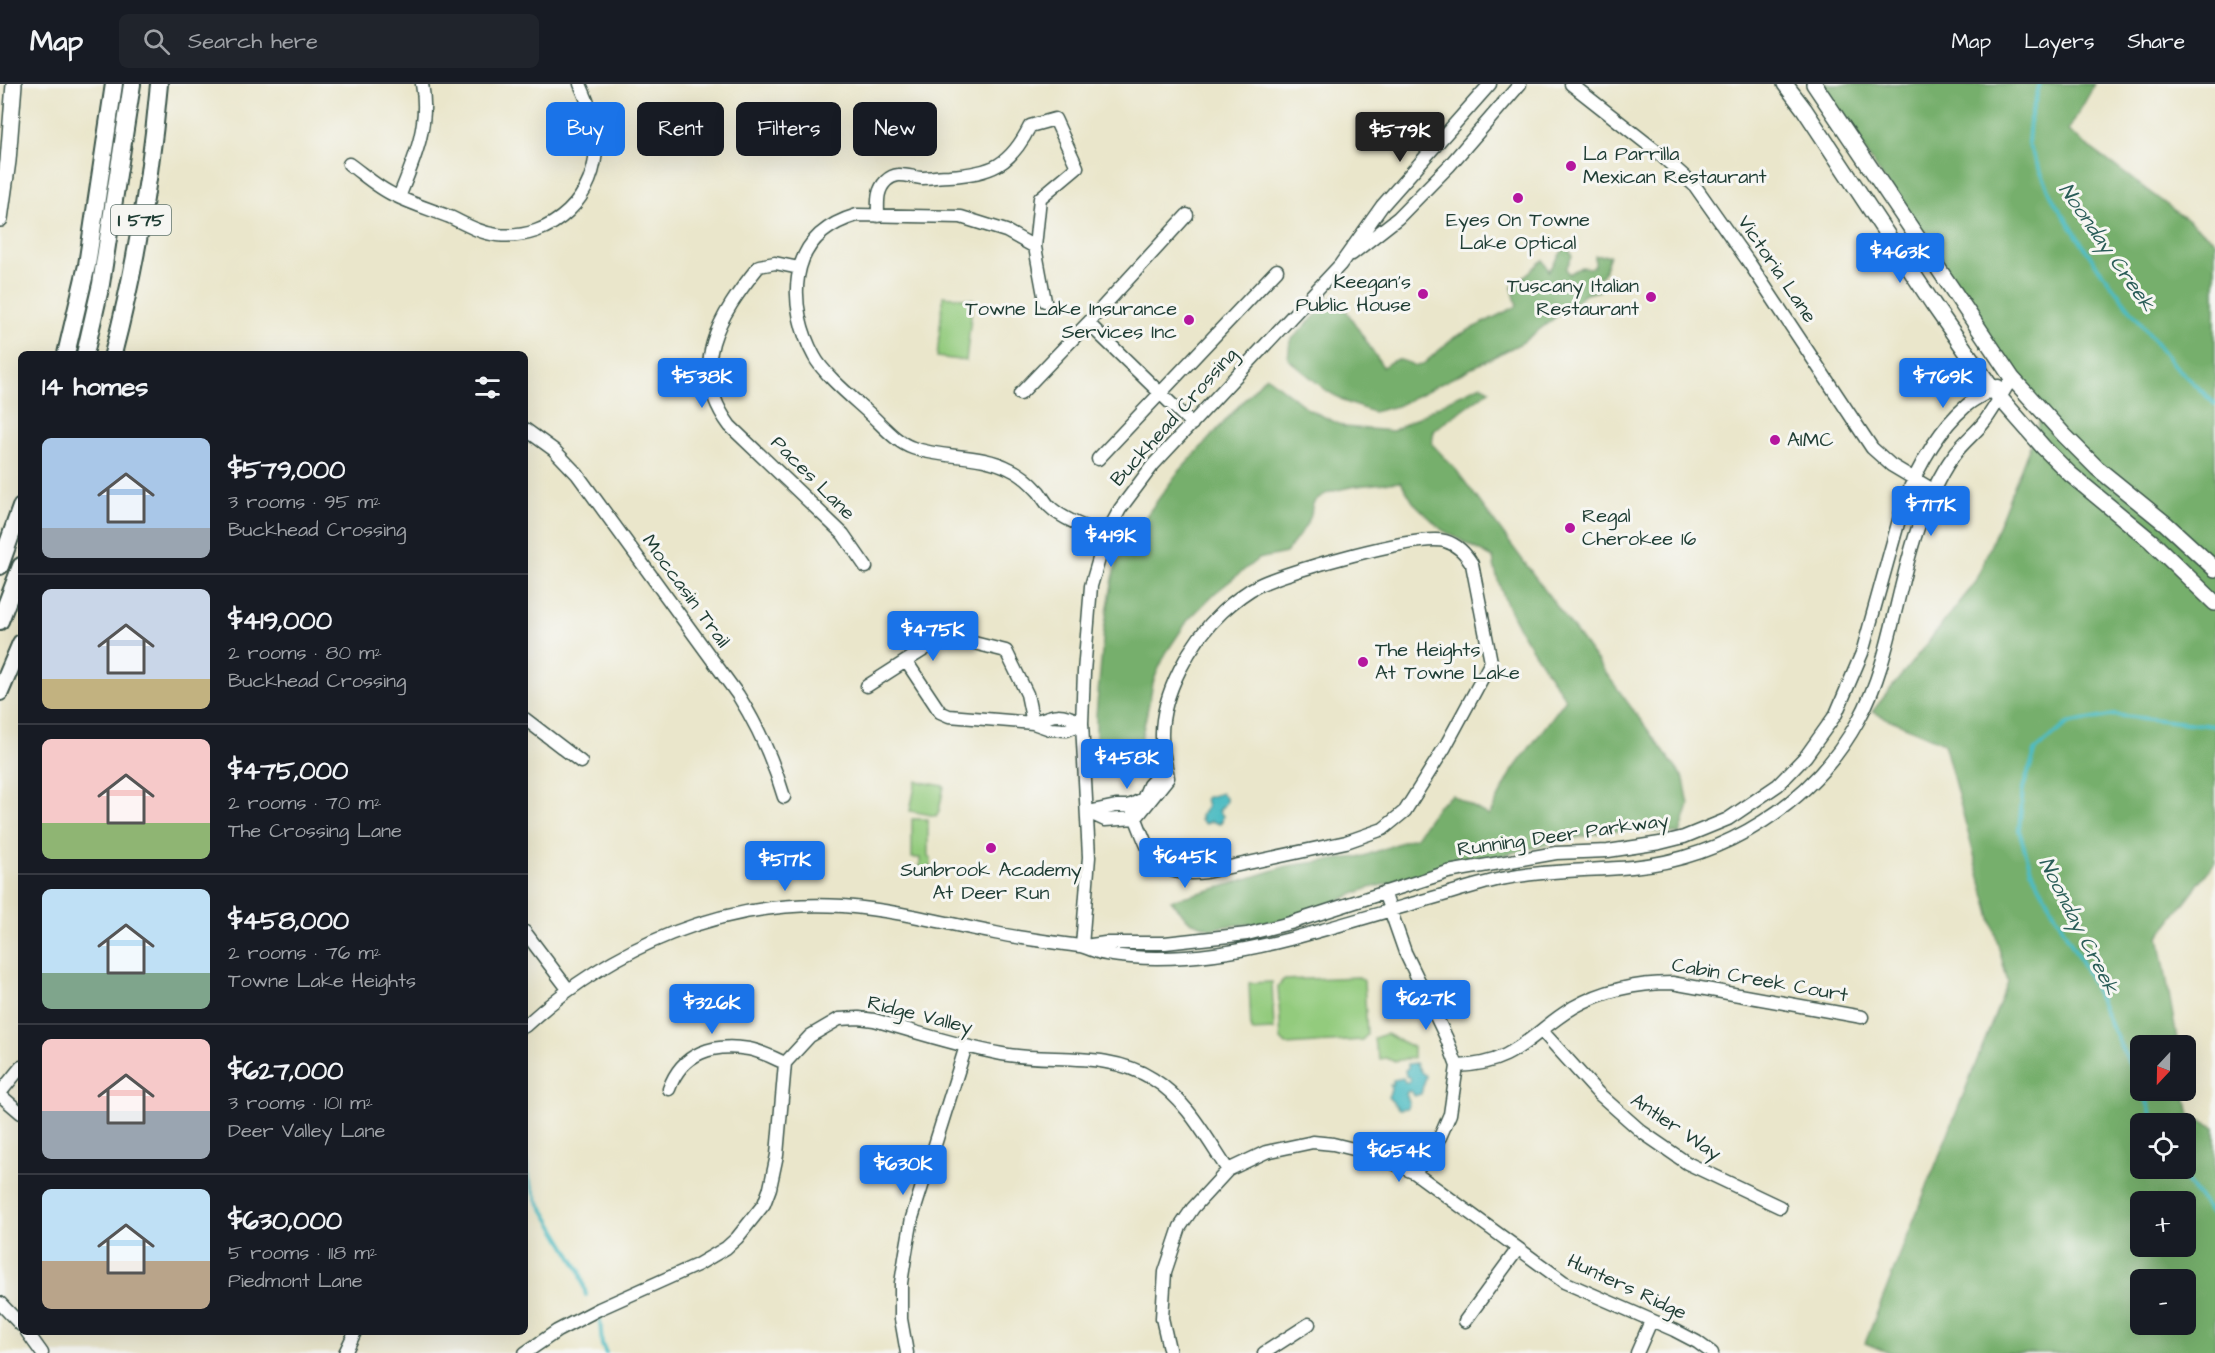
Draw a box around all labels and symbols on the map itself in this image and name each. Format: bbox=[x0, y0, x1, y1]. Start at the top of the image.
pin: $579K bbox=[1358, 112, 1442, 163]
place label: La Parrilla Mexican Restaurant bbox=[1583, 140, 1766, 191]
marker: La Parrilla Mexican Restaurant bbox=[1564, 159, 1578, 173]
water label: Noonday Creek bbox=[2051, 177, 2163, 319]
marker: Eyes On Towne Lake Optical bbox=[1511, 191, 1525, 205]
road number: I 575 bbox=[111, 205, 171, 235]
place label: Eyes On Towne Lake Optical bbox=[1446, 206, 1590, 257]
street label: Victoria Lane bbox=[1731, 209, 1824, 329]
pin: $463K bbox=[1858, 233, 1942, 284]
place label: Keegan's Public House bbox=[1296, 268, 1411, 319]
place label: Tuscany Italian Restaurant bbox=[1507, 272, 1639, 323]
marker: Keegan's Public House bbox=[1416, 287, 1430, 301]
marker: Tuscany Italian Restaurant bbox=[1644, 290, 1658, 304]
place label: Towne Lake Insurance Services Inc bbox=[965, 295, 1177, 346]
marker: Towne Lake Insurance Services Inc bbox=[1182, 313, 1196, 327]
street label: Buckhead Crossing bbox=[1104, 341, 1245, 493]
pin: $538K bbox=[660, 358, 744, 409]
pin: $769K bbox=[1901, 358, 1985, 409]
place label: AIMC bbox=[1787, 426, 1834, 454]
street label: Paces Lane bbox=[764, 429, 862, 527]
marker: AIMC bbox=[1768, 433, 1782, 447]
pin: $717K bbox=[1889, 486, 1973, 537]
place label: Regal Cherokee 16 bbox=[1582, 502, 1697, 553]
pin: $419K bbox=[1069, 517, 1153, 568]
marker: Regal Cherokee 16 bbox=[1563, 521, 1577, 535]
street label: Moccasin Trail bbox=[635, 528, 737, 654]
pin: $475K bbox=[891, 611, 975, 662]
place label: The Heights At Towne Lake bbox=[1375, 636, 1520, 687]
marker: The Heights At Towne Lake bbox=[1356, 655, 1370, 669]
pin: $458K bbox=[1085, 739, 1169, 790]
street label: Running Deer Parkway bbox=[1456, 806, 1671, 865]
pin: $645K bbox=[1143, 838, 1227, 889]
pin: $517K bbox=[743, 841, 827, 892]
marker: Sunbrook Academy At Deer Run bbox=[984, 841, 998, 855]
water label: Noonday Creek bbox=[2031, 852, 2127, 1001]
place label: Sunbrook Academy At Deer Run bbox=[900, 856, 1082, 907]
street label: Cabin Creek Court bbox=[1670, 951, 1850, 1009]
pin: $627K bbox=[1384, 980, 1468, 1031]
pin: $326K bbox=[670, 984, 754, 1035]
street label: Ridge Valley bbox=[864, 988, 976, 1043]
north arrow bbox=[2130, 1035, 2196, 1101]
street label: Antler Way bbox=[1625, 1086, 1727, 1168]
pin: $654K bbox=[1357, 1132, 1441, 1183]
pin: $630K bbox=[861, 1145, 945, 1196]
street label: Hunters Ridge bbox=[1562, 1247, 1691, 1328]

